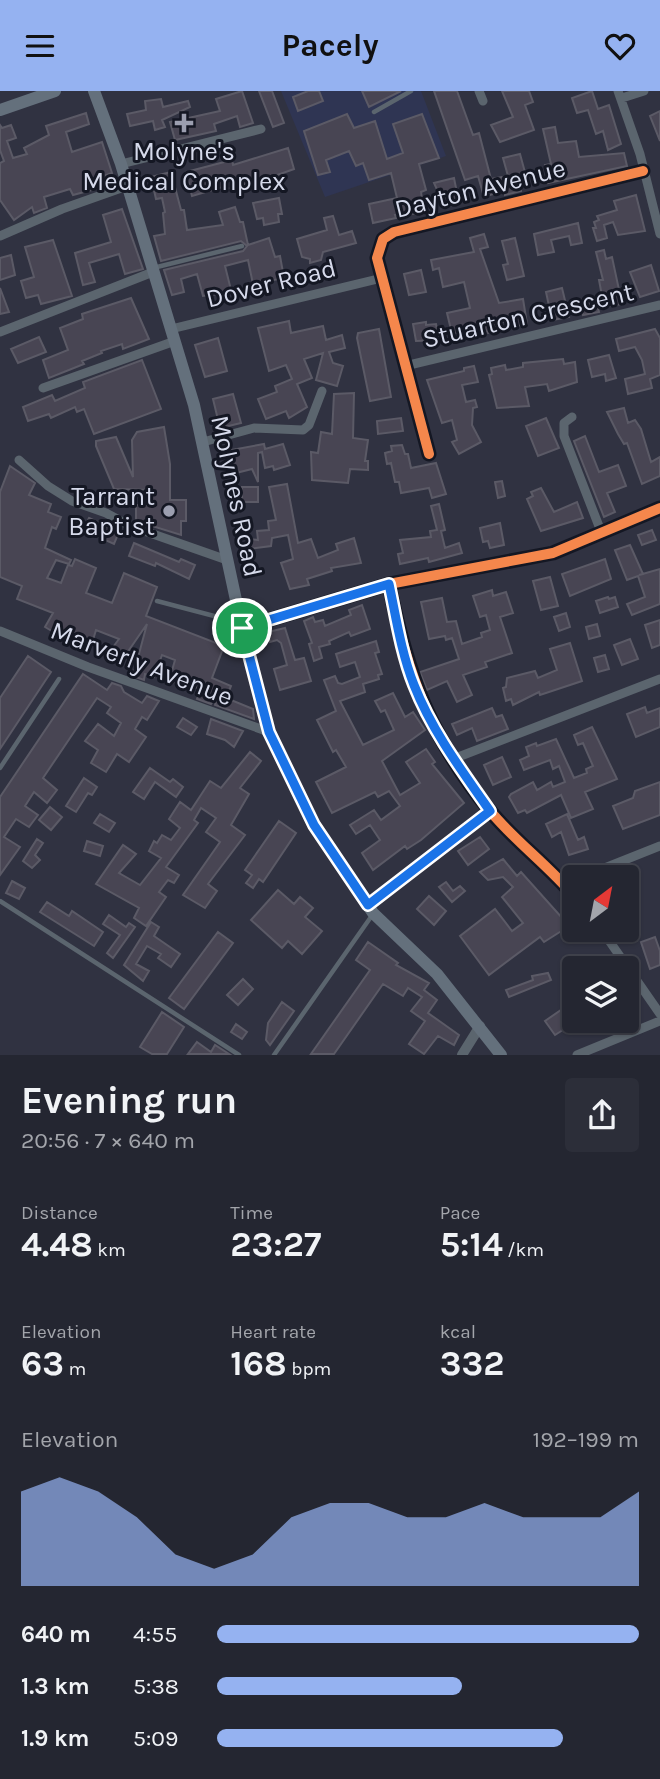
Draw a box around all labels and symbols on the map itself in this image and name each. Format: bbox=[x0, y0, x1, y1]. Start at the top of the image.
marker: Molyne's Medical Complex bbox=[174, 113, 194, 133]
place label: Molyne's Medical Complex bbox=[82, 136, 286, 197]
street label: Dayton Avenue bbox=[391, 152, 569, 225]
street label: Dover Road bbox=[203, 252, 340, 315]
street label: Stuarton Crescent bbox=[420, 276, 637, 355]
street label: Molynes Road bbox=[204, 412, 269, 580]
place label: Tarrant Baptist bbox=[68, 481, 155, 542]
marker: Tarrant Baptist bbox=[161, 503, 177, 519]
pin bbox=[212, 598, 272, 658]
street label: Marverly Avenue bbox=[46, 614, 237, 712]
north arrow bbox=[562, 865, 639, 941]

